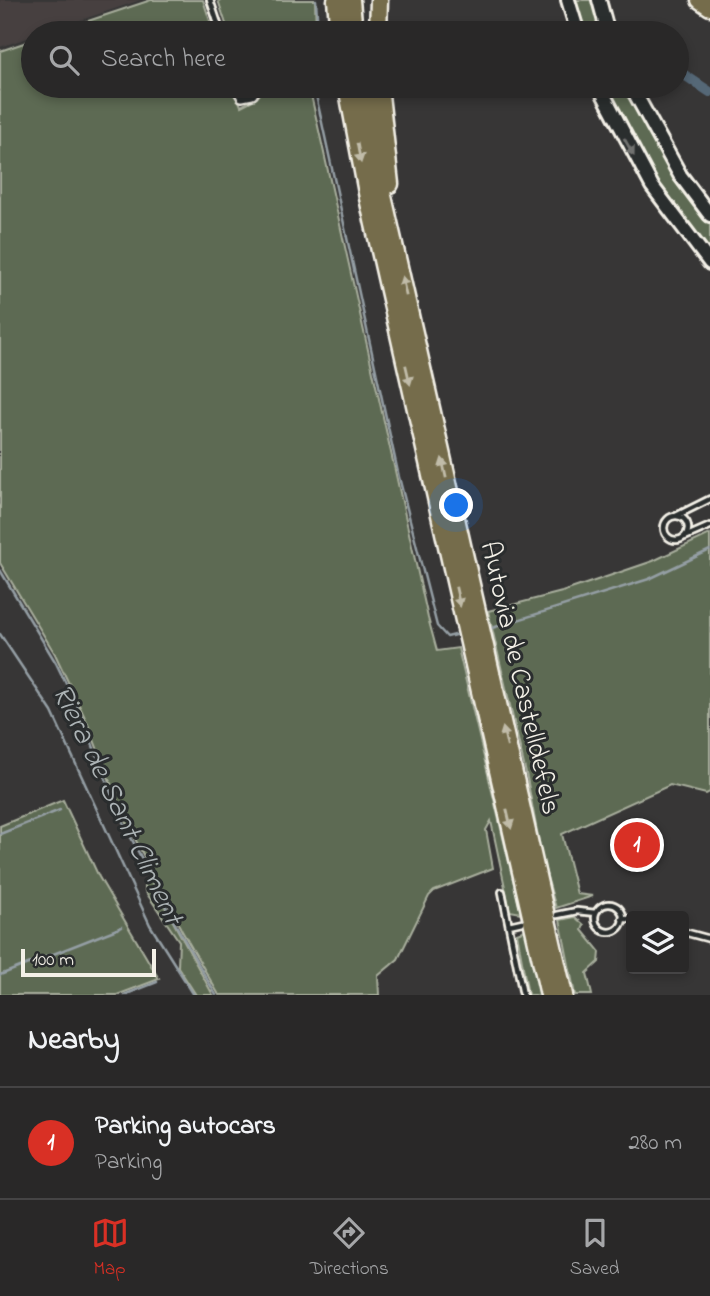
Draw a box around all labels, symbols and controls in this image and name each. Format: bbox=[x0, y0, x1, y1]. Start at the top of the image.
search box bbox=[21, 21, 689, 98]
icon: search bbox=[45, 41, 83, 79]
text: Search here bbox=[101, 41, 226, 79]
one-way arrow bbox=[623, 137, 635, 157]
one-way arrow bbox=[354, 142, 365, 164]
one-way arrow bbox=[399, 275, 410, 297]
one-way arrow bbox=[403, 364, 414, 386]
one-way arrow bbox=[439, 457, 450, 479]
your location bbox=[439, 488, 473, 522]
street label: Autovia de Castelldefels bbox=[468, 537, 570, 819]
one-way arrow bbox=[453, 586, 464, 608]
water label: Riera de Sant Climent bbox=[39, 677, 195, 935]
one-way arrow bbox=[499, 726, 510, 748]
one-way arrow bbox=[503, 808, 514, 830]
pin: 1 bbox=[614, 819, 660, 871]
map controls bbox=[626, 911, 689, 974]
button: layers bbox=[626, 911, 689, 974]
scale bar bbox=[21, 946, 156, 978]
text: 100 m bbox=[32, 947, 74, 974]
text: Nearby bbox=[28, 1019, 120, 1063]
text: Parking autocars bbox=[95, 1108, 276, 1146]
text: 1 bbox=[47, 1127, 55, 1160]
text: 280 m bbox=[628, 1127, 682, 1160]
text: Parking bbox=[95, 1146, 162, 1179]
tab: Map bbox=[91, 1214, 129, 1283]
tab: Directions bbox=[310, 1214, 389, 1283]
tab: Saved bbox=[570, 1214, 619, 1283]

